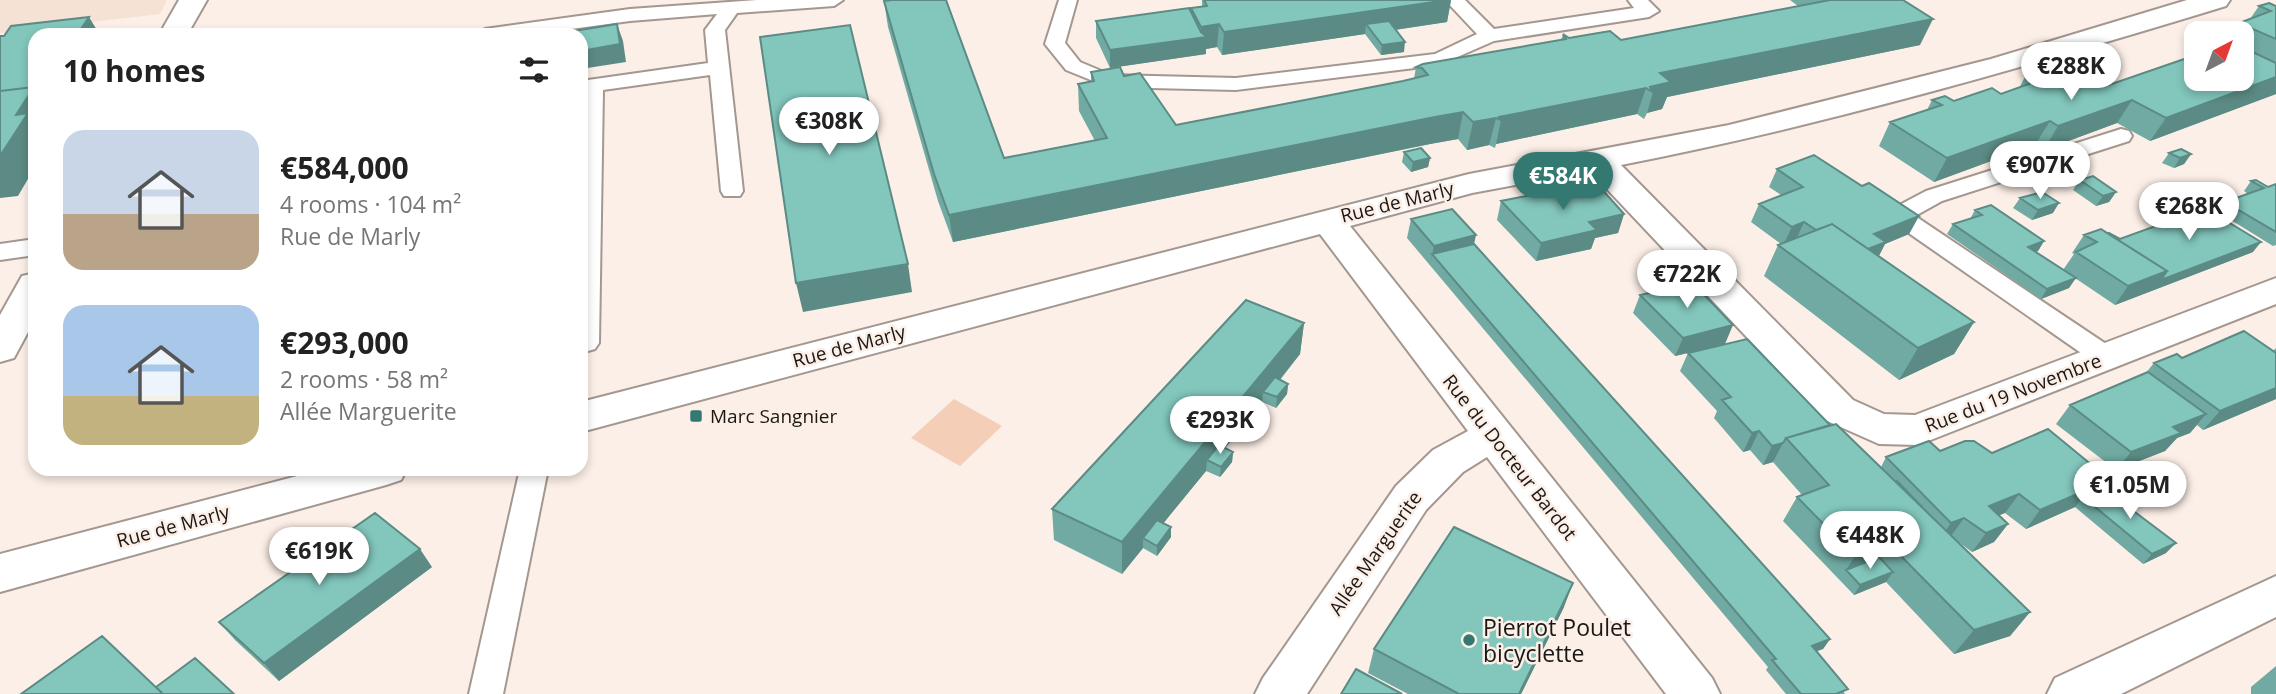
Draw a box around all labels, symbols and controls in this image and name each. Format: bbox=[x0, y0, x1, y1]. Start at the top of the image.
north arrow bbox=[2184, 21, 2254, 91]
map controls bbox=[2184, 21, 2254, 91]
pin: €288K bbox=[2022, 42, 2120, 102]
text: €288K bbox=[2037, 49, 2105, 81]
text: 10 homes bbox=[63, 50, 206, 91]
icon: filters bbox=[515, 51, 553, 89]
pin: €308K bbox=[780, 97, 878, 157]
text: €308K bbox=[795, 104, 863, 136]
pin: €907K bbox=[1991, 142, 2089, 201]
text: €584,000 bbox=[280, 147, 409, 188]
text: €907K bbox=[2006, 148, 2074, 180]
pin: €584K bbox=[1514, 152, 1612, 212]
icon: home bbox=[119, 158, 203, 242]
text: €584K bbox=[1529, 159, 1597, 191]
street label: Rue de Marly bbox=[1338, 175, 1457, 229]
pin: €268K bbox=[2140, 182, 2238, 242]
text: 4 rooms · 104 m² bbox=[280, 188, 461, 220]
text: €268K bbox=[2155, 189, 2223, 221]
text: Rue de Marly bbox=[280, 220, 420, 252]
pin: €722K bbox=[1638, 250, 1736, 310]
text: €722K bbox=[1653, 257, 1721, 289]
street label: Rue de Marly bbox=[790, 318, 909, 374]
text: €293,000 bbox=[280, 322, 409, 363]
icon: home bbox=[119, 333, 203, 417]
street label: Rue du 19 Novembre bbox=[1921, 347, 2105, 439]
text: 2 rooms · 58 m² bbox=[280, 363, 448, 395]
street label: Rue du Docteur Bardot bbox=[1437, 369, 1583, 545]
text: Allée Marguerite bbox=[280, 395, 457, 427]
pin: €293K bbox=[1171, 396, 1269, 456]
place label: Marc Sangnier bbox=[710, 403, 838, 429]
text: €293K bbox=[1186, 403, 1254, 435]
marker: Marc Sangnier bbox=[688, 408, 704, 424]
pin: €1.05M bbox=[2073, 462, 2187, 521]
text: €1.05M bbox=[2090, 468, 2170, 500]
street label: Allée Marguerite bbox=[1322, 486, 1428, 620]
street label: Rue de Marly bbox=[114, 498, 233, 554]
pin: €448K bbox=[1821, 512, 1919, 571]
text: €448K bbox=[1836, 518, 1904, 550]
pin: €619K bbox=[270, 528, 368, 587]
text: €619K bbox=[285, 534, 353, 566]
place label: Pierrot Poulet bicyclette bbox=[1483, 611, 1631, 669]
marker: Pierrot Poulet bicyclette bbox=[1461, 632, 1477, 648]

